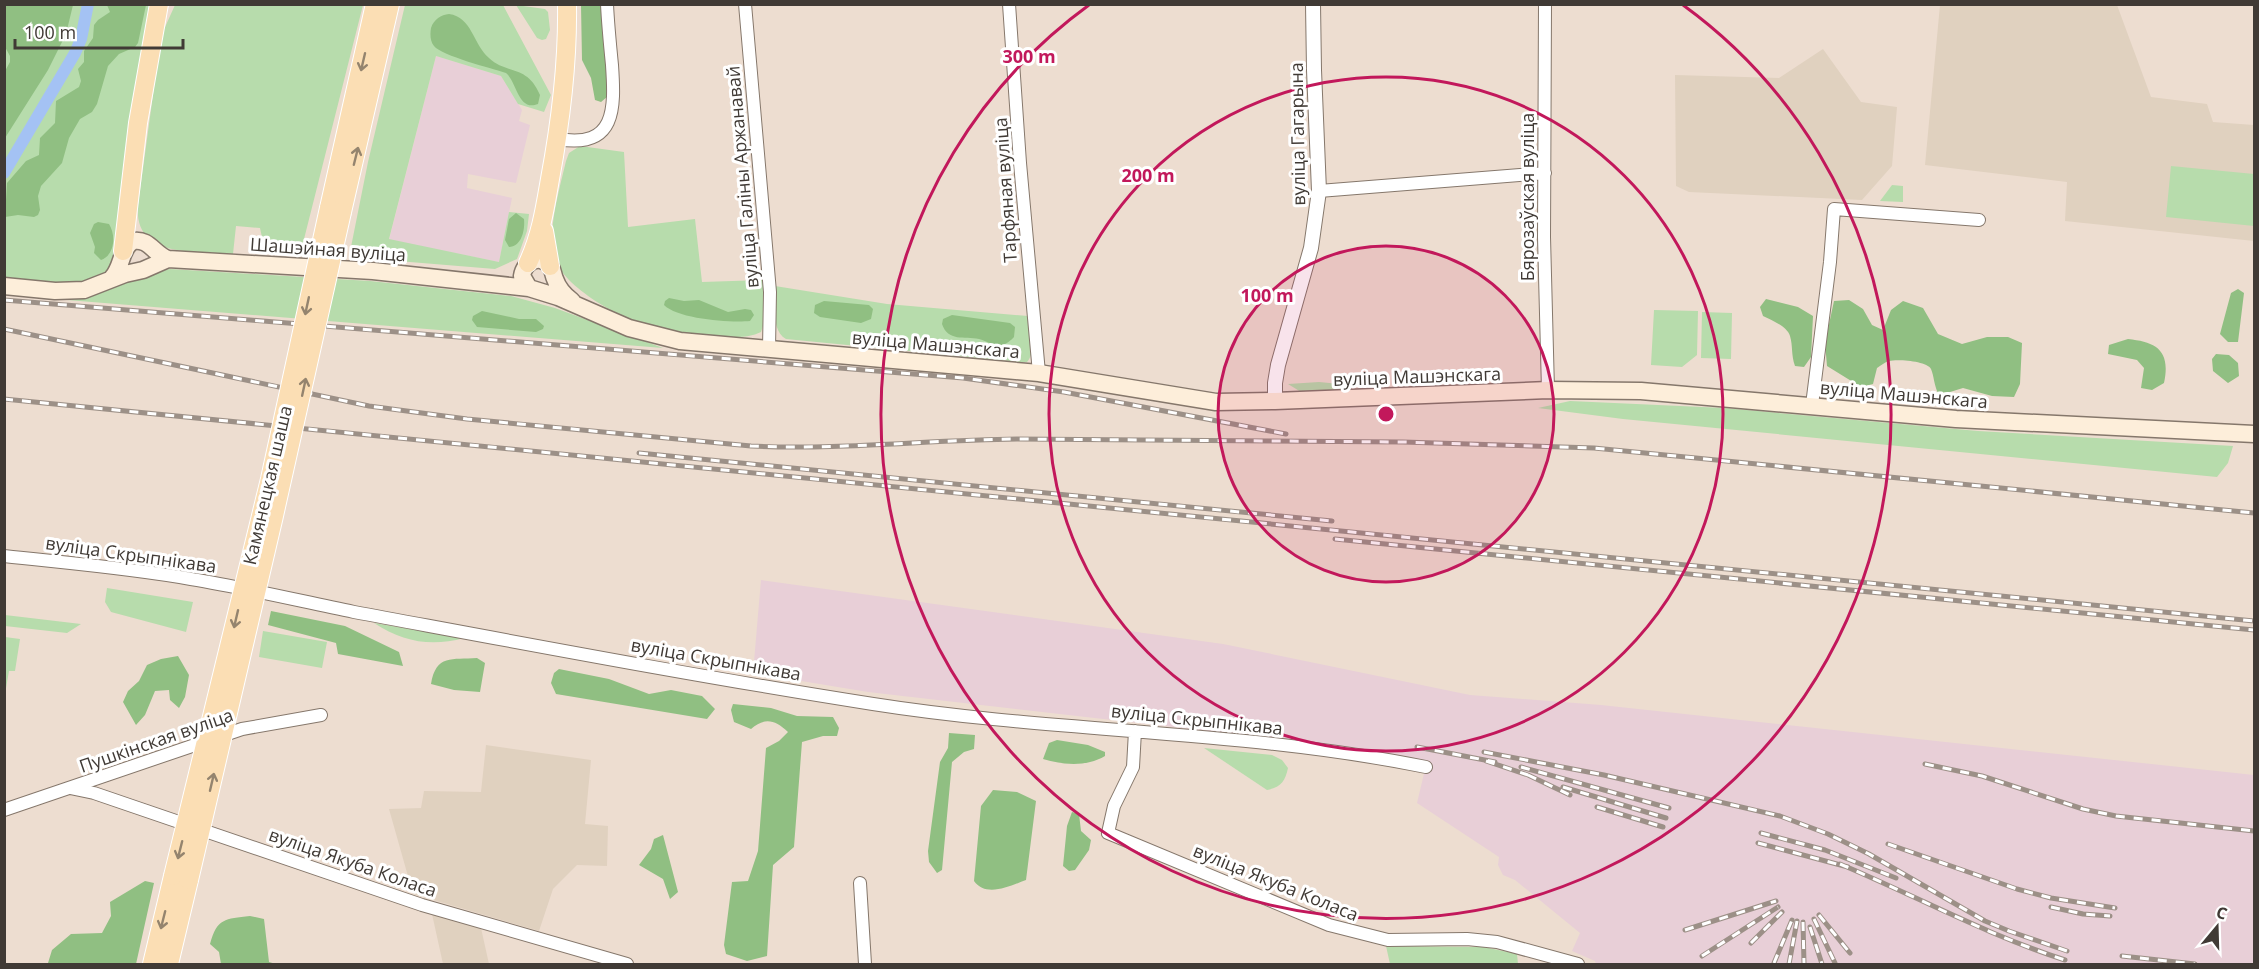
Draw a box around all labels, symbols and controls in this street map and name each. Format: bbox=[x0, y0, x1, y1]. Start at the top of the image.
scale bar bbox=[15, 12, 183, 50]
text: 100 m bbox=[24, 20, 76, 44]
text: 300 m bbox=[1002, 44, 1056, 68]
one-way arrow bbox=[356, 52, 368, 71]
street label: вуліца Гагарына bbox=[1284, 62, 1310, 206]
street label: вуліца Галіны Аржанавай bbox=[720, 65, 764, 289]
street label: Бярозаўская вуліца bbox=[1515, 113, 1539, 281]
street label: Тарфяная вуліца bbox=[988, 117, 1022, 263]
one-way arrow bbox=[350, 146, 362, 165]
text: 200 m bbox=[1121, 163, 1175, 187]
street label: Шашэйная вуліца bbox=[249, 232, 407, 266]
text: 100 m bbox=[1240, 283, 1294, 307]
one-way arrow bbox=[301, 297, 313, 316]
street label: вуліца Машэнскага bbox=[851, 325, 1021, 363]
street label: вуліца Машэнскага bbox=[1332, 361, 1502, 391]
street label: вуліца Машэнскага bbox=[1819, 375, 1989, 413]
one-way arrow bbox=[299, 378, 310, 398]
street label: Камянецкая шаша bbox=[237, 403, 297, 567]
centre of rings bbox=[1376, 404, 1396, 424]
street label: вуліца Скрыпнікава bbox=[44, 530, 218, 578]
one-way arrow bbox=[229, 609, 241, 628]
street label: вуліца Скрыпнікава bbox=[629, 632, 803, 686]
street label: вуліца Скрыпнікава bbox=[1110, 698, 1284, 740]
street label: Пушкінская вуліца bbox=[76, 702, 236, 778]
one-way arrow bbox=[207, 773, 219, 792]
street label: вуліца Якуба Коласа bbox=[266, 822, 440, 902]
street label: вуліца Якуба Коласа bbox=[1190, 838, 1362, 926]
one-way arrow bbox=[174, 840, 185, 859]
north arrow bbox=[2187, 897, 2247, 957]
text: С bbox=[2213, 901, 2230, 925]
one-way arrow bbox=[156, 910, 168, 929]

